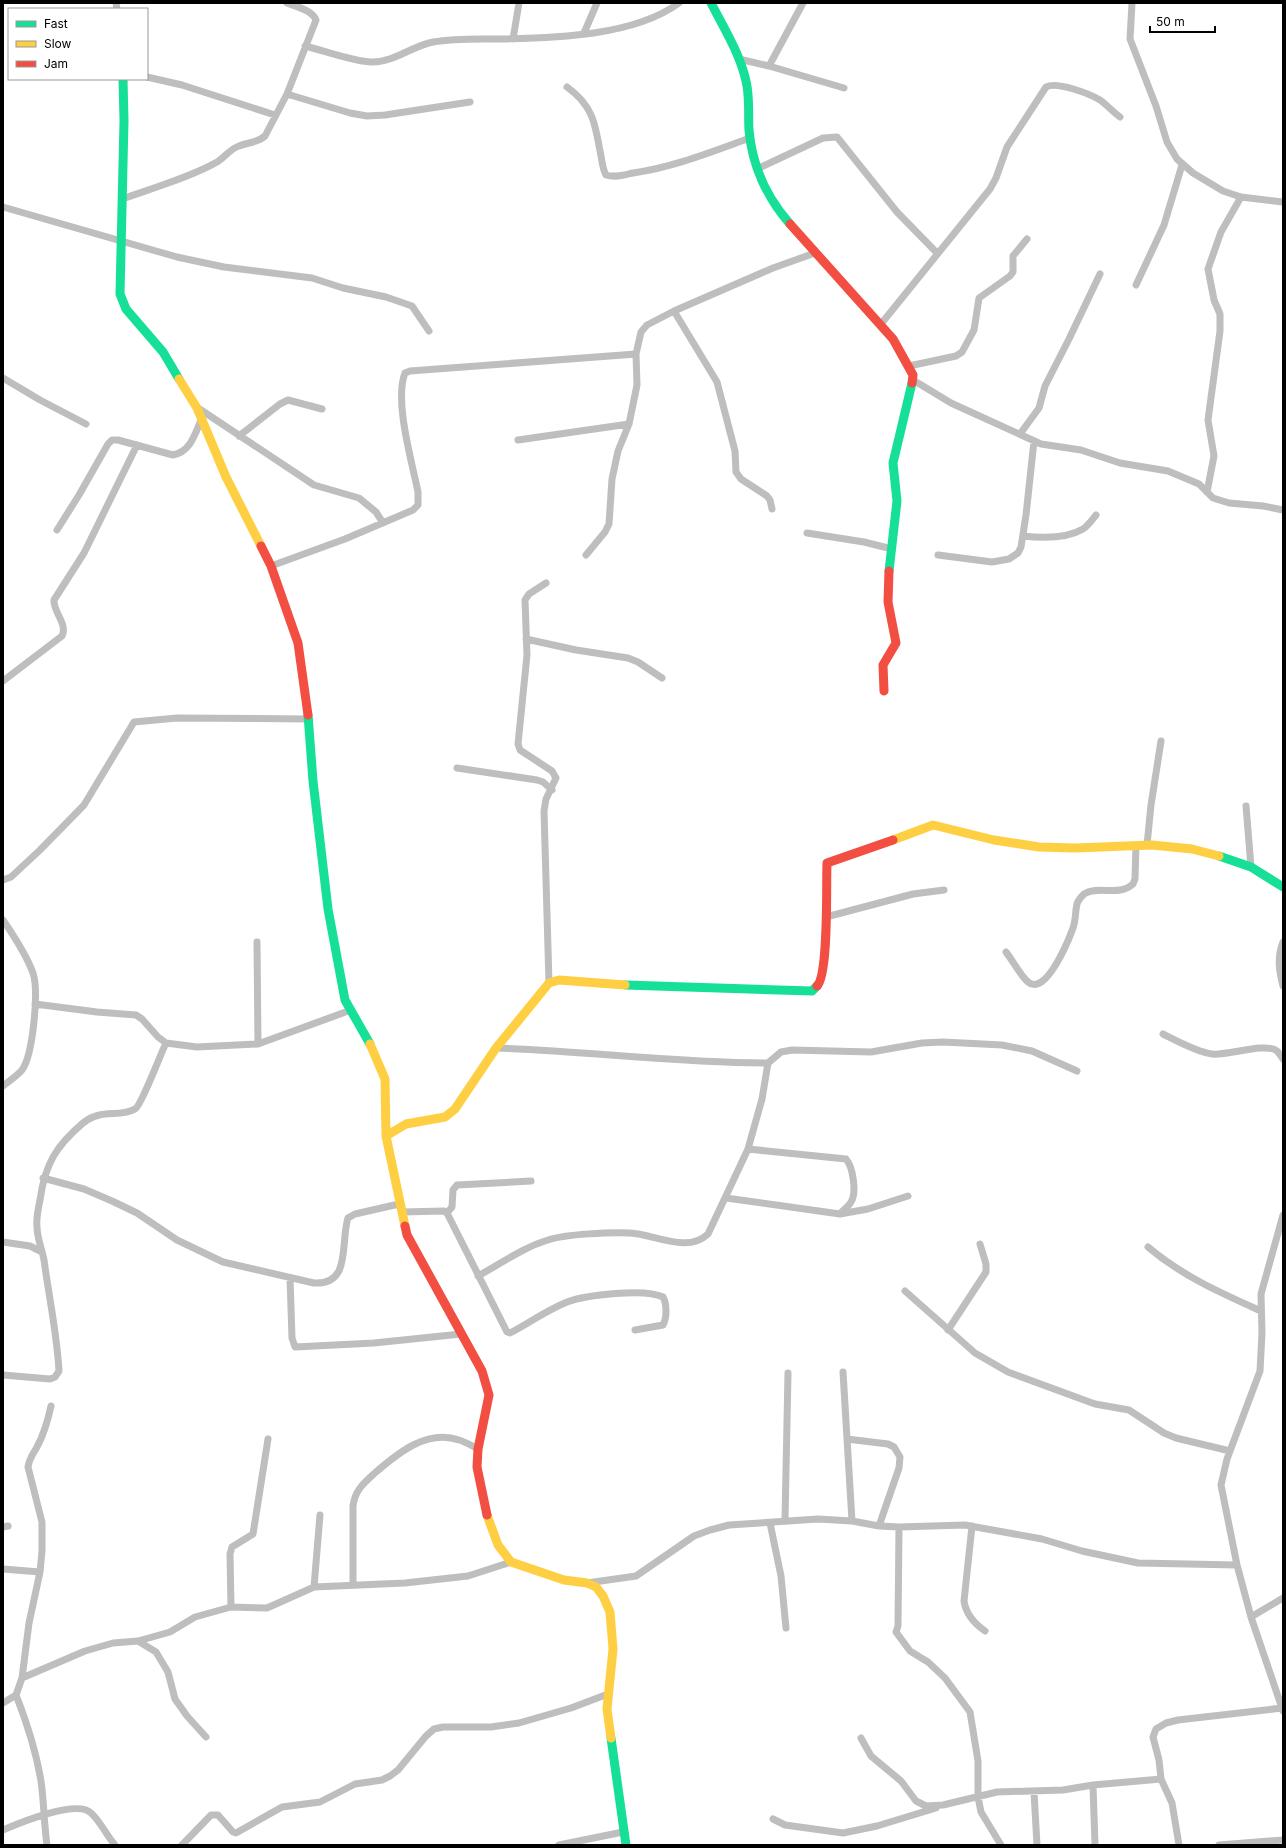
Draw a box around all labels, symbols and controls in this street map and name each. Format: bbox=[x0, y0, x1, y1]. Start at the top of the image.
legend bbox=[8, 8, 148, 80]
scale bar bbox=[1150, 8, 1215, 34]
text: 50 m bbox=[1156, 14, 1185, 29]
text: Fast bbox=[44, 16, 68, 31]
text: Slow bbox=[44, 36, 72, 51]
text: Jam bbox=[44, 56, 68, 71]

